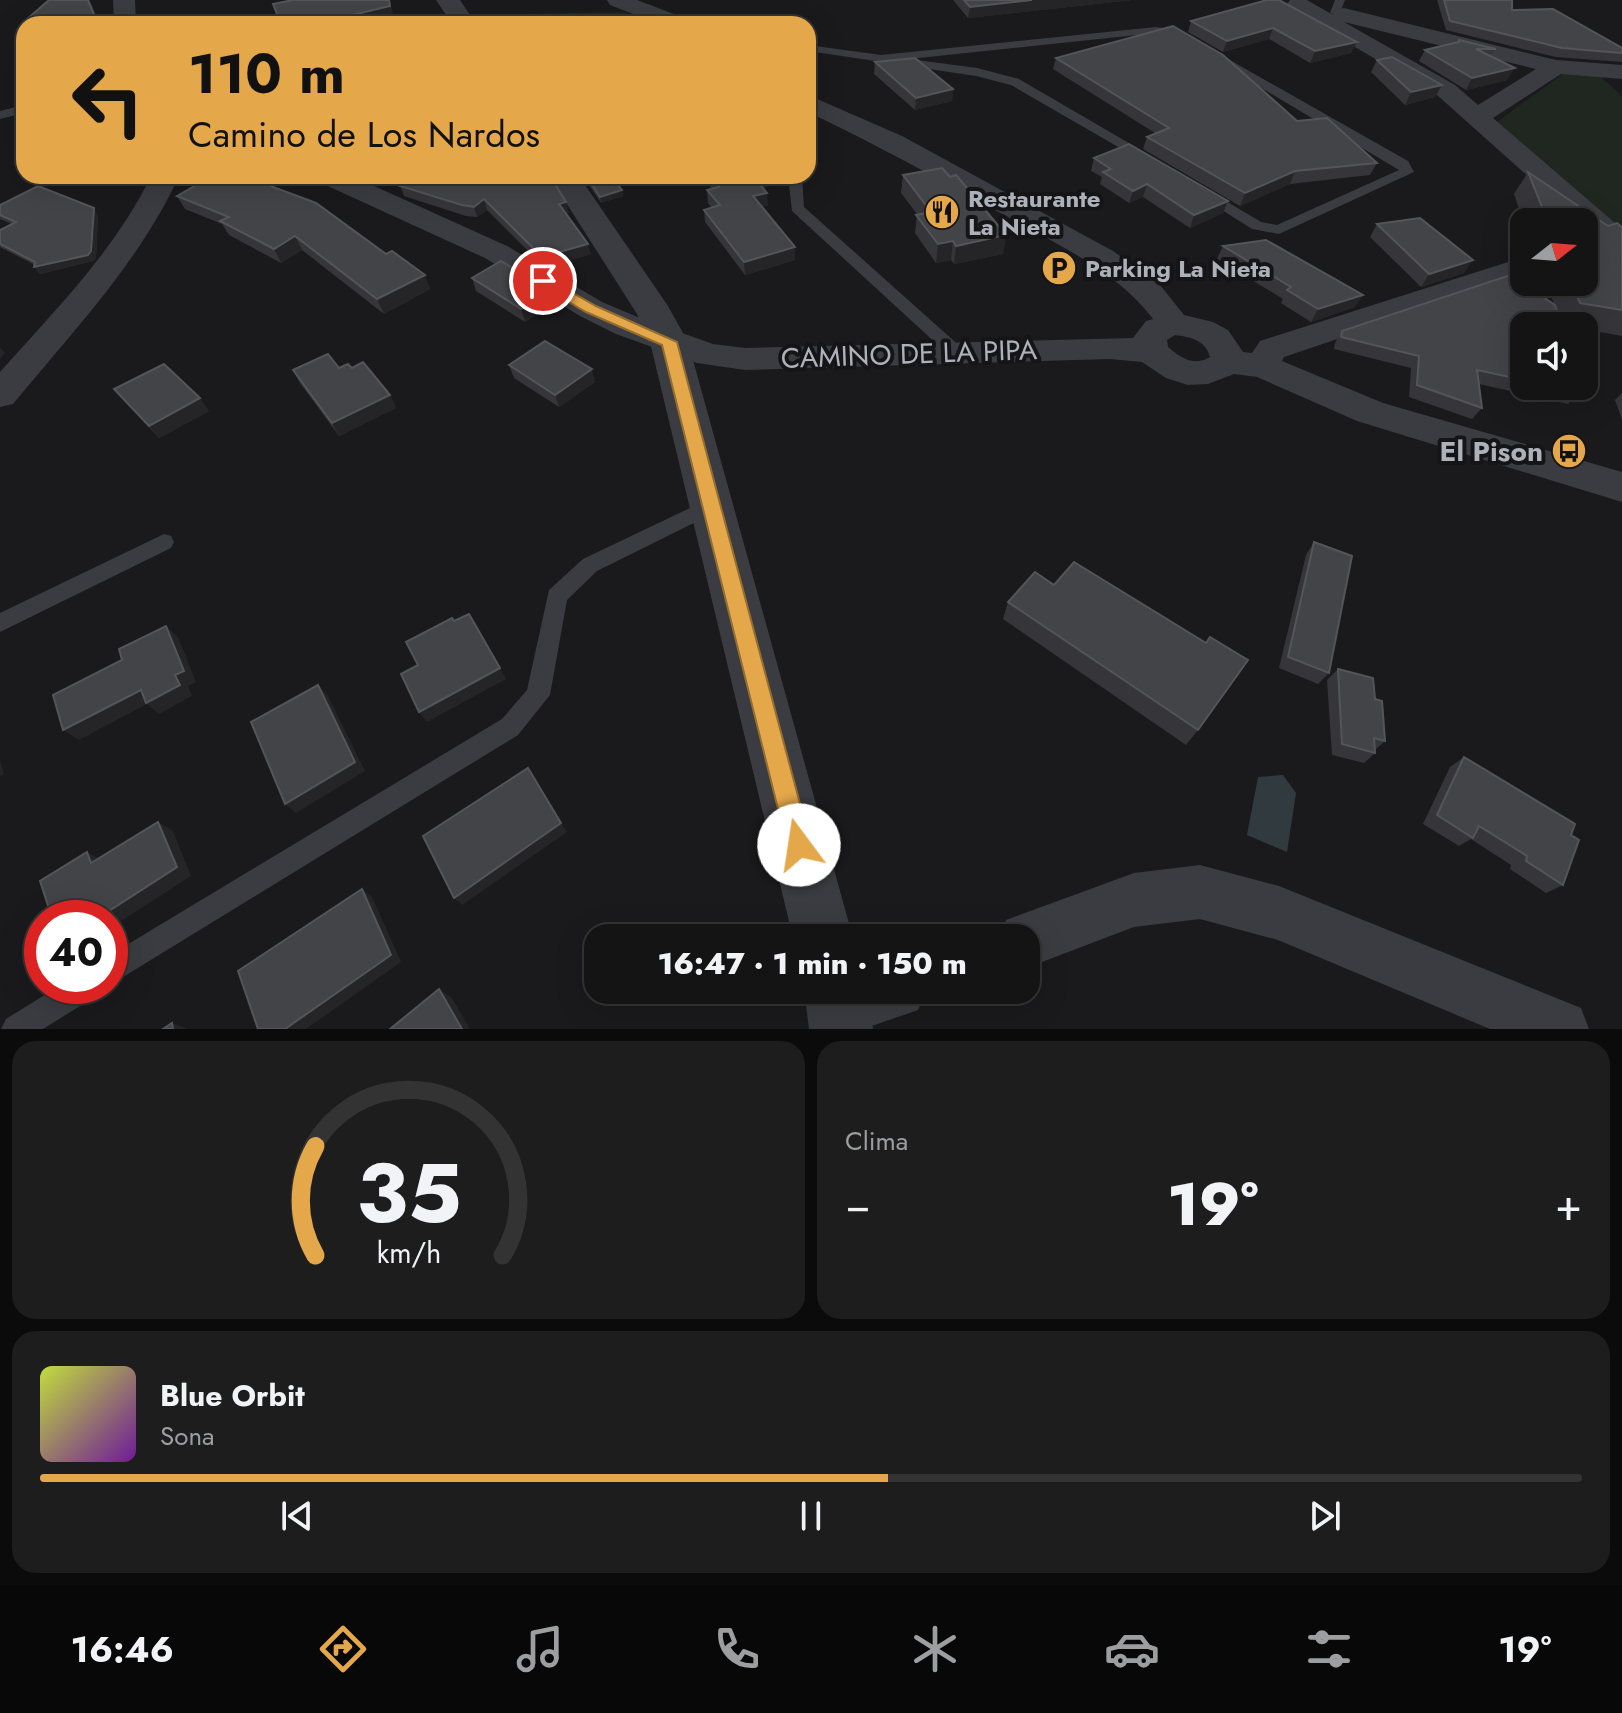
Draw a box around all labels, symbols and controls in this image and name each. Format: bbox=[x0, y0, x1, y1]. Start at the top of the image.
text: 110 m bbox=[188, 33, 345, 114]
icon: left bbox=[56, 48, 160, 152]
text: Camino de Los Nardos bbox=[188, 108, 540, 160]
place label: Restaurante La Nieta bbox=[968, 181, 1101, 244]
restaurant icon: Restaurante La Nieta bbox=[923, 193, 961, 231]
north arrow bbox=[1510, 208, 1598, 296]
map controls bbox=[1510, 208, 1598, 400]
pin bbox=[509, 247, 577, 315]
parking icon: Parking La Nieta bbox=[1040, 249, 1078, 287]
place label: Parking La Nieta bbox=[1085, 251, 1271, 286]
icon: arrive bbox=[521, 259, 565, 303]
button: sound bbox=[1510, 312, 1598, 400]
street label: CAMINO DE LA PIPA bbox=[780, 329, 1038, 379]
place label: El Pison bbox=[1440, 431, 1543, 472]
bus stop icon: El Pison bbox=[1550, 432, 1588, 470]
position arrow bbox=[757, 803, 841, 887]
speed limit sign: 40 bbox=[24, 900, 128, 1004]
text: 16:47 · 1 min · 150 m bbox=[657, 942, 967, 985]
text: Clima bbox=[845, 1122, 908, 1160]
text: 35 bbox=[356, 1133, 461, 1253]
text: 19° bbox=[1167, 1161, 1259, 1248]
text: − bbox=[845, 1173, 871, 1237]
text: + bbox=[1555, 1173, 1582, 1237]
text: km/h bbox=[376, 1232, 441, 1274]
text: Blue Orbit bbox=[160, 1374, 305, 1417]
text: Sona bbox=[160, 1417, 215, 1455]
icon: previous bbox=[275, 1494, 319, 1538]
icon: pause bbox=[789, 1494, 833, 1538]
icon: next bbox=[1303, 1494, 1347, 1538]
icon: directions bbox=[315, 1621, 371, 1677]
icon: music bbox=[512, 1621, 568, 1677]
icon: phone bbox=[709, 1621, 765, 1677]
icon: climate bbox=[907, 1621, 963, 1677]
icon: car bbox=[1104, 1621, 1160, 1677]
icon: filters bbox=[1301, 1621, 1357, 1677]
text: 16:46 bbox=[71, 1623, 174, 1675]
text: 19° bbox=[1498, 1623, 1551, 1675]

